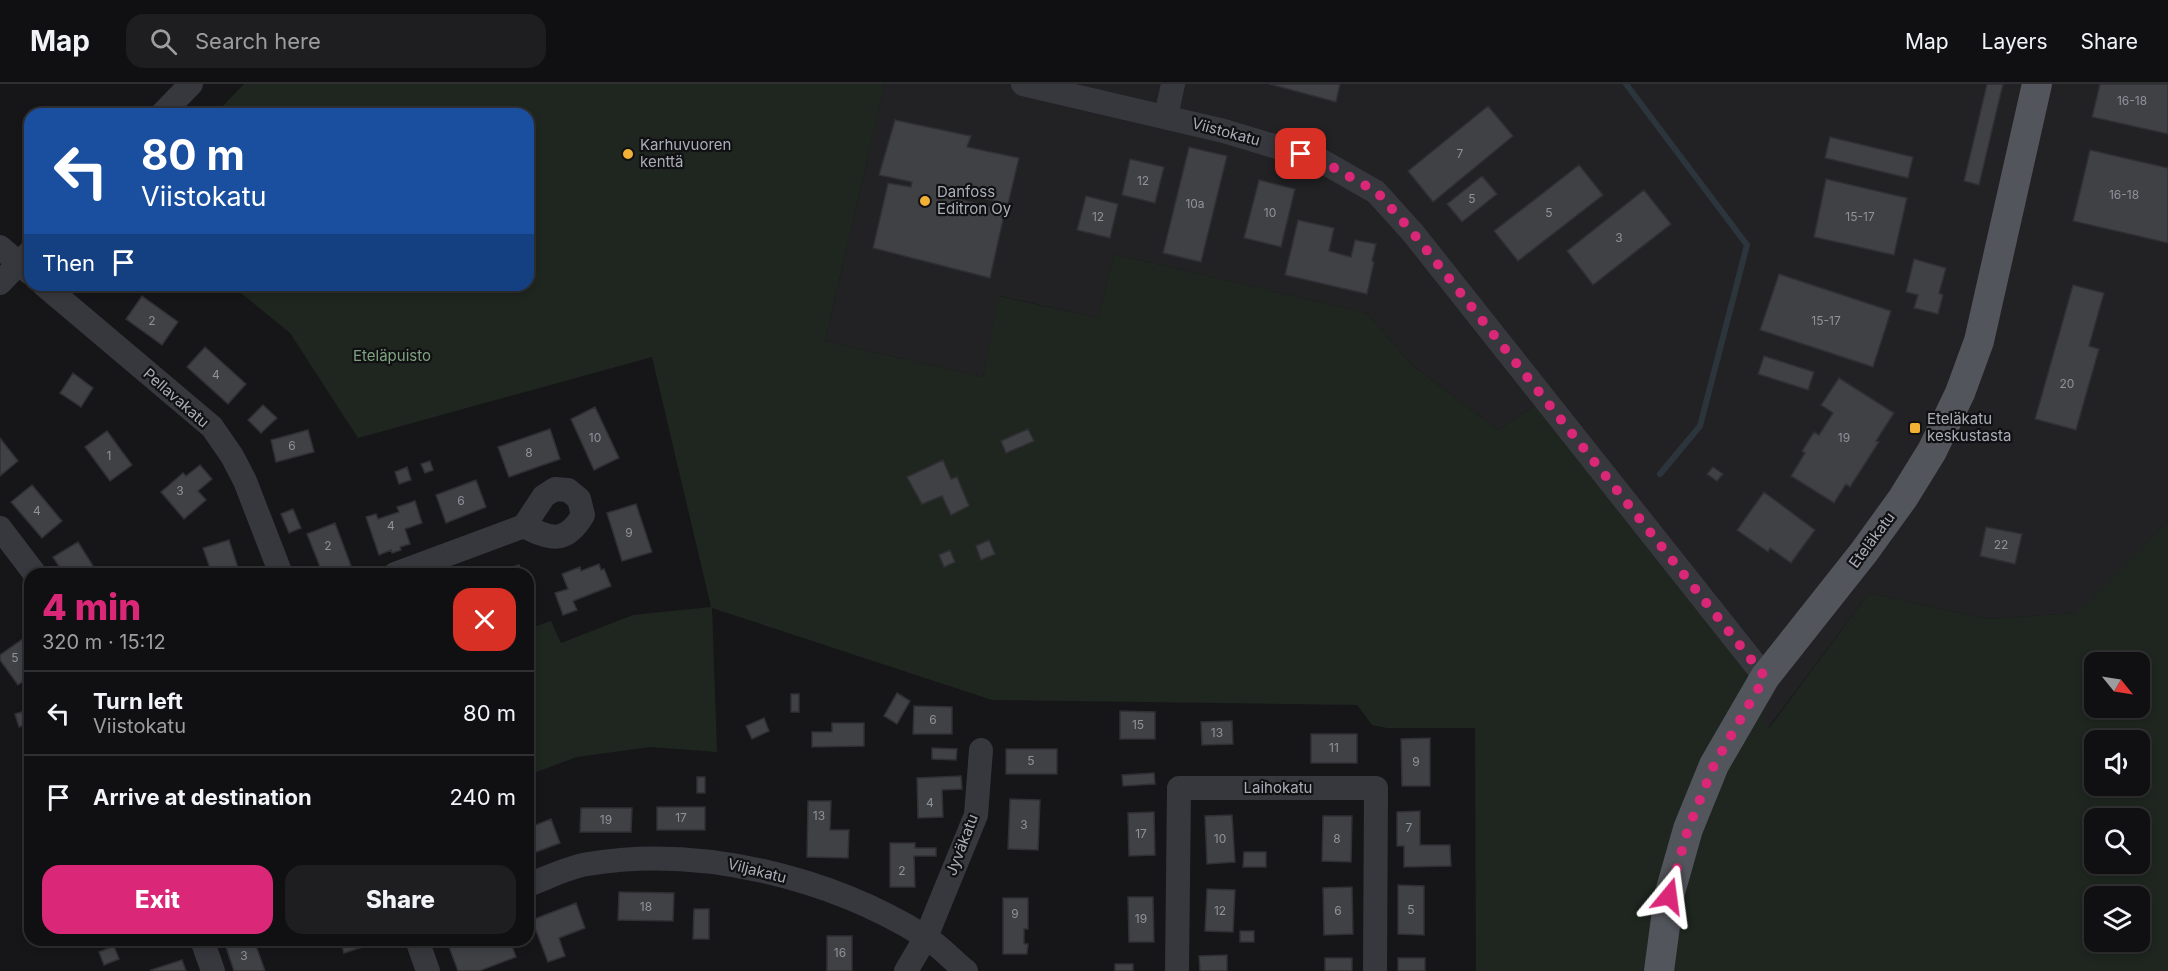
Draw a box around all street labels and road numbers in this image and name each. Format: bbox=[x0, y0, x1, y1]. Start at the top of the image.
street label: Viistokatu bbox=[1190, 113, 1262, 150]
street label: Pellavakatu bbox=[140, 364, 213, 431]
street label: Eteläkatu bbox=[1844, 508, 1899, 571]
street label: Laihokatu bbox=[1244, 778, 1312, 797]
street label: Jyväkatu bbox=[941, 811, 982, 878]
street label: Viljakatu bbox=[726, 854, 789, 887]

